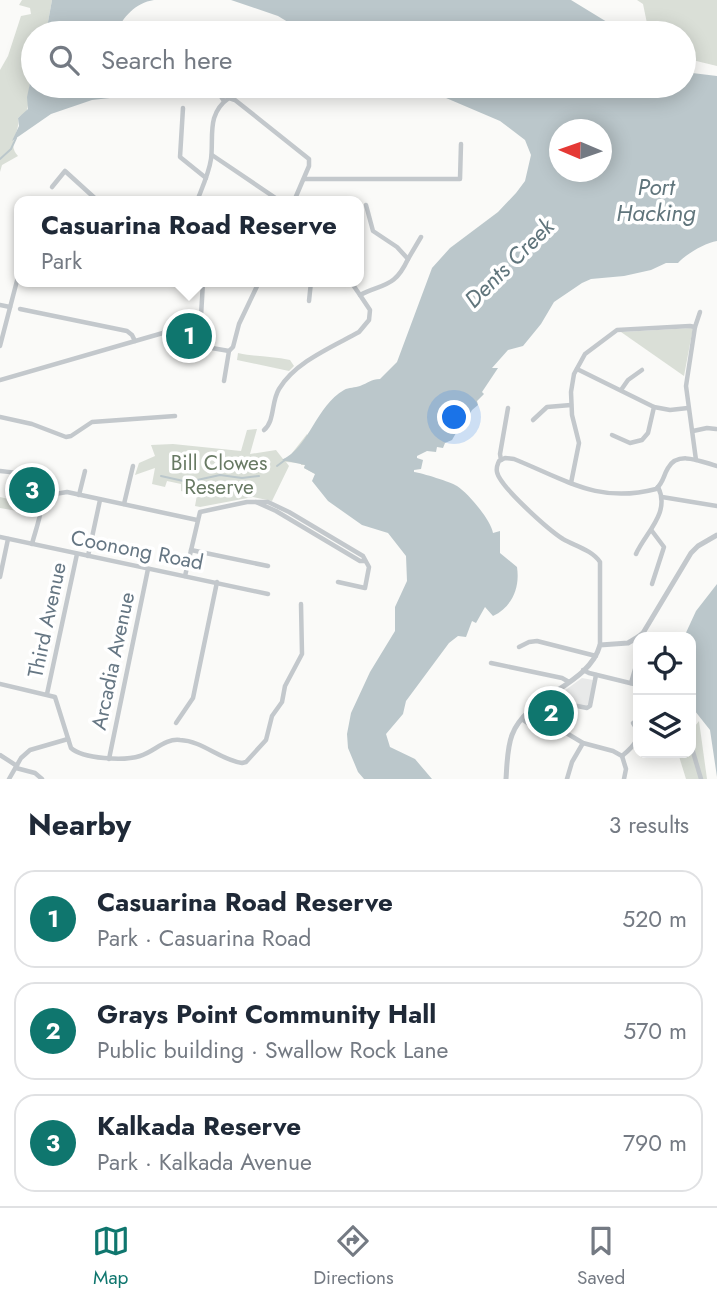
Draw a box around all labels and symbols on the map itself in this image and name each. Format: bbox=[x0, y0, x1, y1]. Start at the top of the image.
north arrow bbox=[549, 119, 612, 182]
water label: Port Hacking bbox=[616, 170, 696, 230]
water label: Dents Creek bbox=[456, 209, 563, 316]
pin: 1 bbox=[166, 310, 212, 362]
your location bbox=[437, 400, 471, 434]
park label: Bill Clowes Reserve bbox=[171, 448, 267, 502]
pin: 3 bbox=[9, 464, 55, 516]
street label: Coonong Road bbox=[68, 522, 206, 578]
street label: Third Avenue bbox=[20, 559, 74, 680]
street label: Arcadia Avenue bbox=[84, 589, 142, 733]
pin: 2 bbox=[528, 687, 574, 739]

